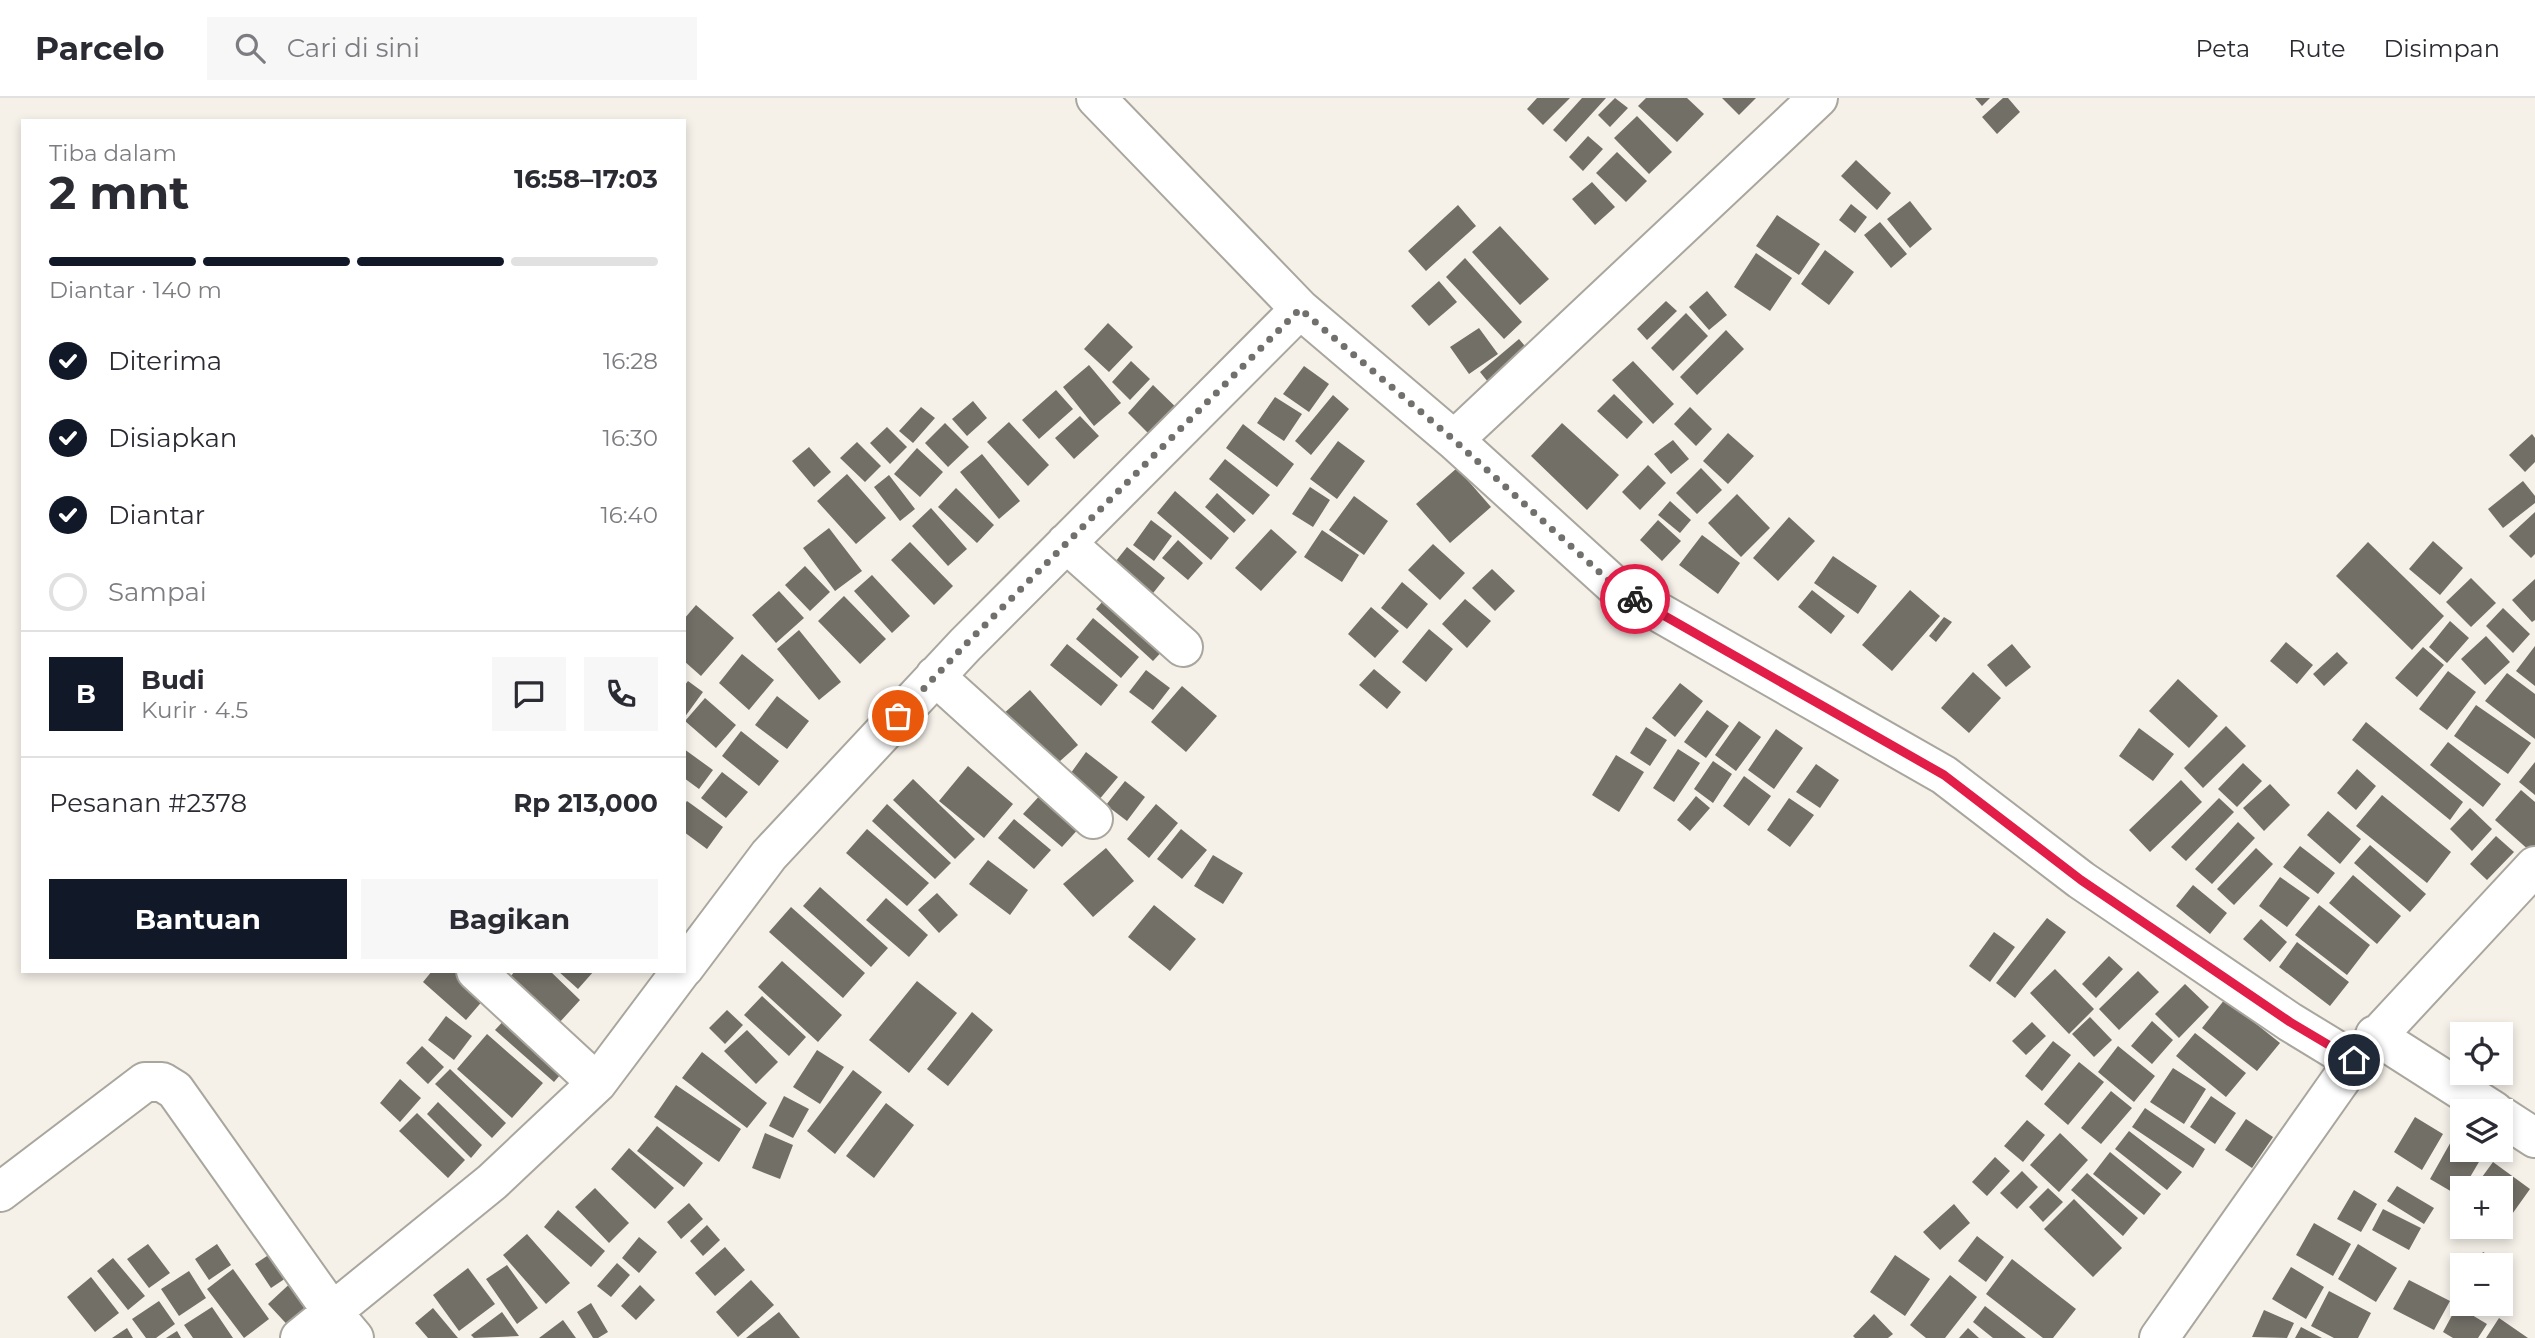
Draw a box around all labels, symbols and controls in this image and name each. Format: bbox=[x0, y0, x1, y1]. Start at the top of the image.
search box bbox=[207, 17, 697, 80]
text: Parcelo bbox=[35, 28, 165, 68]
icon: search bbox=[231, 29, 269, 67]
text: Cari di sini bbox=[287, 32, 420, 64]
text: Peta bbox=[2195, 34, 2250, 63]
text: Rute bbox=[2288, 34, 2346, 63]
text: Disimpan bbox=[2384, 34, 2500, 63]
text: Tiba dalam bbox=[49, 139, 177, 167]
text: 16:58–17:03 bbox=[514, 163, 658, 195]
text: 2 mnt bbox=[49, 164, 189, 221]
text: Diantar · 140 m bbox=[49, 276, 222, 304]
icon: check bbox=[49, 342, 87, 380]
text: Diterima bbox=[108, 345, 222, 377]
text: 16:28 bbox=[603, 347, 658, 375]
icon: check bbox=[49, 419, 87, 457]
text: Disiapkan bbox=[108, 422, 237, 454]
text: 16:30 bbox=[603, 424, 658, 452]
icon: check bbox=[49, 496, 87, 534]
text: Diantar bbox=[108, 499, 205, 531]
text: 16:40 bbox=[600, 501, 658, 529]
courier bbox=[1600, 564, 1670, 634]
text: Sampai bbox=[108, 576, 207, 608]
icon: bike bbox=[1616, 580, 1654, 618]
button: chat bbox=[492, 657, 566, 731]
button: phone bbox=[584, 657, 658, 731]
text: Budi bbox=[141, 664, 205, 696]
text: B bbox=[76, 678, 96, 710]
pin bbox=[868, 686, 928, 746]
text: Kurir · 4.5 bbox=[141, 696, 248, 724]
icon: bag bbox=[879, 697, 917, 735]
text: Pesanan #2378 bbox=[49, 787, 247, 819]
text: Rp 213,000 bbox=[513, 787, 658, 819]
button: Bantuan bbox=[49, 879, 347, 959]
button: Bagikan bbox=[361, 879, 658, 959]
map controls bbox=[2450, 1022, 2513, 1316]
button: locate bbox=[2450, 1022, 2513, 1085]
pin bbox=[2324, 1030, 2384, 1090]
icon: home bbox=[2335, 1041, 2373, 1079]
button: layers bbox=[2450, 1099, 2513, 1162]
button: + bbox=[2450, 1176, 2513, 1239]
button: − bbox=[2450, 1253, 2513, 1316]

